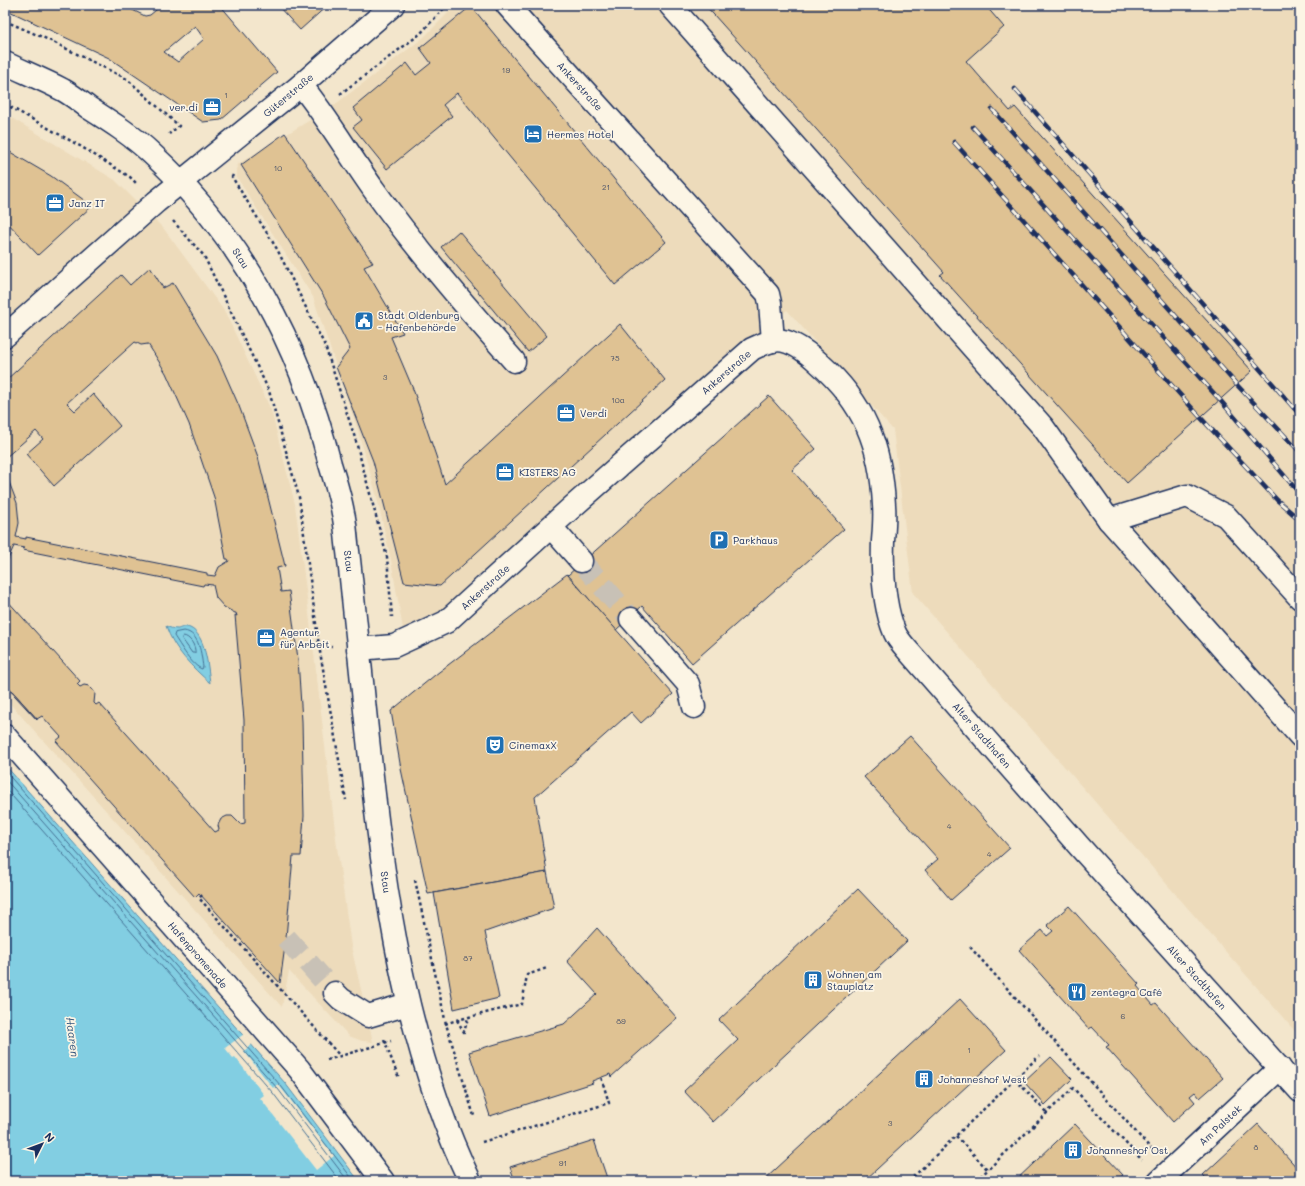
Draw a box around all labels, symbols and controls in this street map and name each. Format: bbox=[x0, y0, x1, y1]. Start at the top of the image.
street label: Ankerstraße bbox=[554, 58, 606, 114]
house number: 19 bbox=[502, 65, 510, 75]
street label: Güterstraße bbox=[260, 70, 316, 120]
house number: 1 bbox=[224, 90, 228, 100]
office icon: ver.di bbox=[201, 96, 223, 118]
place label: ver.di bbox=[169, 100, 198, 114]
hotel icon: Hermes Hotel bbox=[522, 123, 544, 145]
place label: Hermes Hotel bbox=[547, 127, 614, 141]
house number: 10 bbox=[274, 163, 282, 173]
house number: 21 bbox=[602, 182, 610, 192]
office icon: Janz IT bbox=[44, 192, 66, 214]
place label: Janz IT bbox=[69, 196, 105, 210]
street label: Stau bbox=[229, 245, 253, 271]
place label: Stadt Oldenburg - Hafenbehörde bbox=[378, 308, 460, 334]
public building icon: Stadt Oldenburg - Hafenbehörde bbox=[353, 310, 375, 332]
street label: Ankerstraße bbox=[698, 346, 754, 398]
house number: 75 bbox=[610, 353, 620, 363]
house number: 3 bbox=[383, 372, 388, 382]
house number: 10a bbox=[611, 395, 625, 405]
office icon: Verdi bbox=[555, 402, 577, 424]
place label: Verdi bbox=[580, 406, 607, 420]
office icon: KISTERS AG bbox=[494, 461, 516, 483]
place label: KISTERS AG bbox=[519, 465, 577, 479]
parking icon: Parkhaus bbox=[708, 529, 730, 551]
place label: Parkhaus bbox=[733, 533, 778, 547]
street label: Stau bbox=[341, 549, 357, 573]
street label: Ankerstraße bbox=[457, 561, 513, 613]
place label: Agentur für Arbeit bbox=[280, 625, 330, 651]
office icon: Agentur für Arbeit bbox=[255, 627, 277, 649]
street label: Alter Stadthafen bbox=[950, 699, 1014, 771]
theatre icon: CinemaxX bbox=[484, 734, 506, 756]
place label: CinemaxX bbox=[509, 738, 557, 752]
house number: 4 bbox=[947, 821, 952, 831]
house number: 4 bbox=[987, 849, 992, 859]
street label: Stau bbox=[378, 870, 394, 894]
street label: Hafenpromenade bbox=[165, 918, 231, 992]
street label: Alter Stadthafen bbox=[1164, 942, 1230, 1012]
house number: 87 bbox=[463, 953, 473, 963]
place label: Wohnen am Stauplatz bbox=[827, 967, 882, 993]
building icon: Wohnen am Stauplatz bbox=[802, 969, 824, 991]
restaurant icon: zentegra Café bbox=[1066, 981, 1088, 1003]
place label: zentegra Café bbox=[1091, 985, 1162, 999]
house number: 6 bbox=[1121, 1011, 1126, 1021]
water label: Haaren bbox=[63, 1016, 83, 1058]
house number: 89 bbox=[616, 1016, 626, 1026]
house number: 1 bbox=[967, 1045, 971, 1055]
building icon: Johanneshof West bbox=[913, 1068, 935, 1090]
place label: Johanneshof West bbox=[938, 1072, 1026, 1086]
street label: Am Palstek bbox=[1196, 1102, 1244, 1148]
house number: 3 bbox=[888, 1118, 893, 1128]
north arrow bbox=[22, 1124, 62, 1164]
text: N bbox=[41, 1129, 58, 1145]
building icon: Johanneshof Ost bbox=[1062, 1139, 1084, 1161]
house number: 8 bbox=[1254, 1142, 1259, 1152]
place label: Johanneshof Ost bbox=[1087, 1143, 1168, 1157]
house number: 91 bbox=[559, 1158, 567, 1168]

